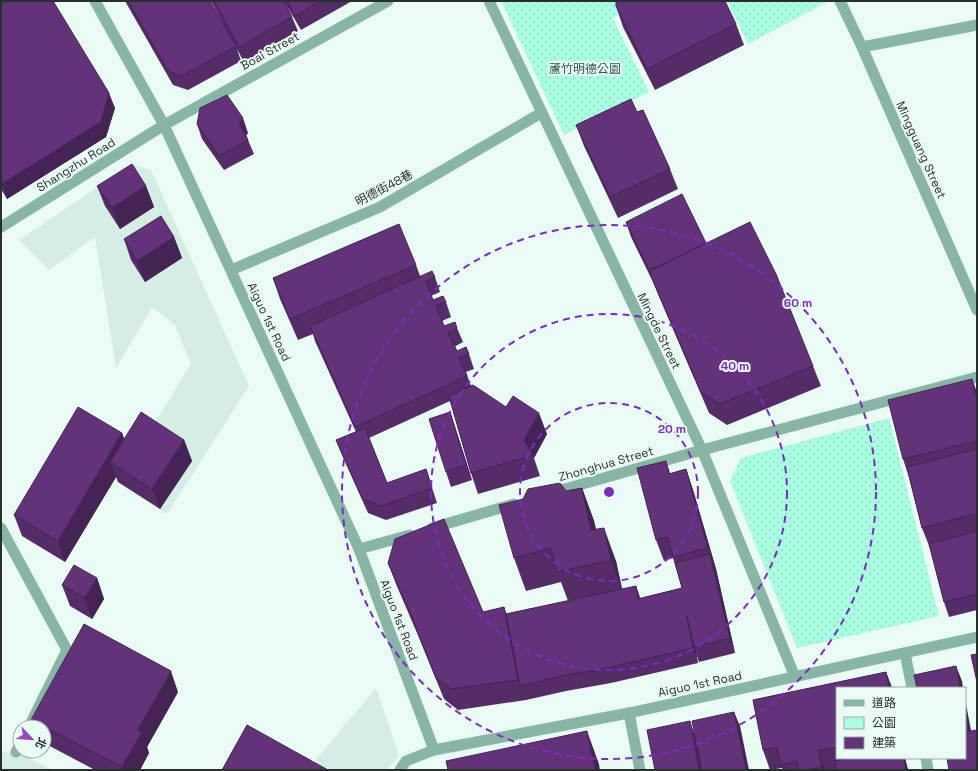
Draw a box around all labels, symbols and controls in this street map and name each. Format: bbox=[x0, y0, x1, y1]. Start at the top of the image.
street label: Boai Street bbox=[238, 28, 302, 74]
park label: 蘆竹明德公園 bbox=[549, 61, 621, 77]
street label: Mingguang Street bbox=[892, 99, 950, 201]
street label: Shangzhu Road bbox=[34, 134, 118, 196]
street label: 明德街48巷 bbox=[352, 166, 416, 210]
street label: Aiguo 1st Road bbox=[244, 280, 294, 364]
street label: Mingde Street bbox=[634, 290, 684, 372]
text: 60 m bbox=[784, 295, 812, 311]
text: 40 m bbox=[721, 358, 749, 374]
text: 20 m bbox=[658, 421, 686, 437]
street label: Zhonghua Street bbox=[557, 443, 655, 485]
centre of rings bbox=[602, 485, 616, 499]
street label: Aiguo 1st Road bbox=[376, 577, 422, 663]
street label: Aiguo 1st Road bbox=[657, 667, 743, 701]
legend bbox=[836, 687, 966, 759]
text: 道路 bbox=[872, 695, 896, 711]
text: 公園 bbox=[872, 715, 896, 731]
north arrow bbox=[12, 719, 52, 759]
text: 北 bbox=[32, 735, 50, 751]
text: 建築 bbox=[872, 735, 896, 751]

